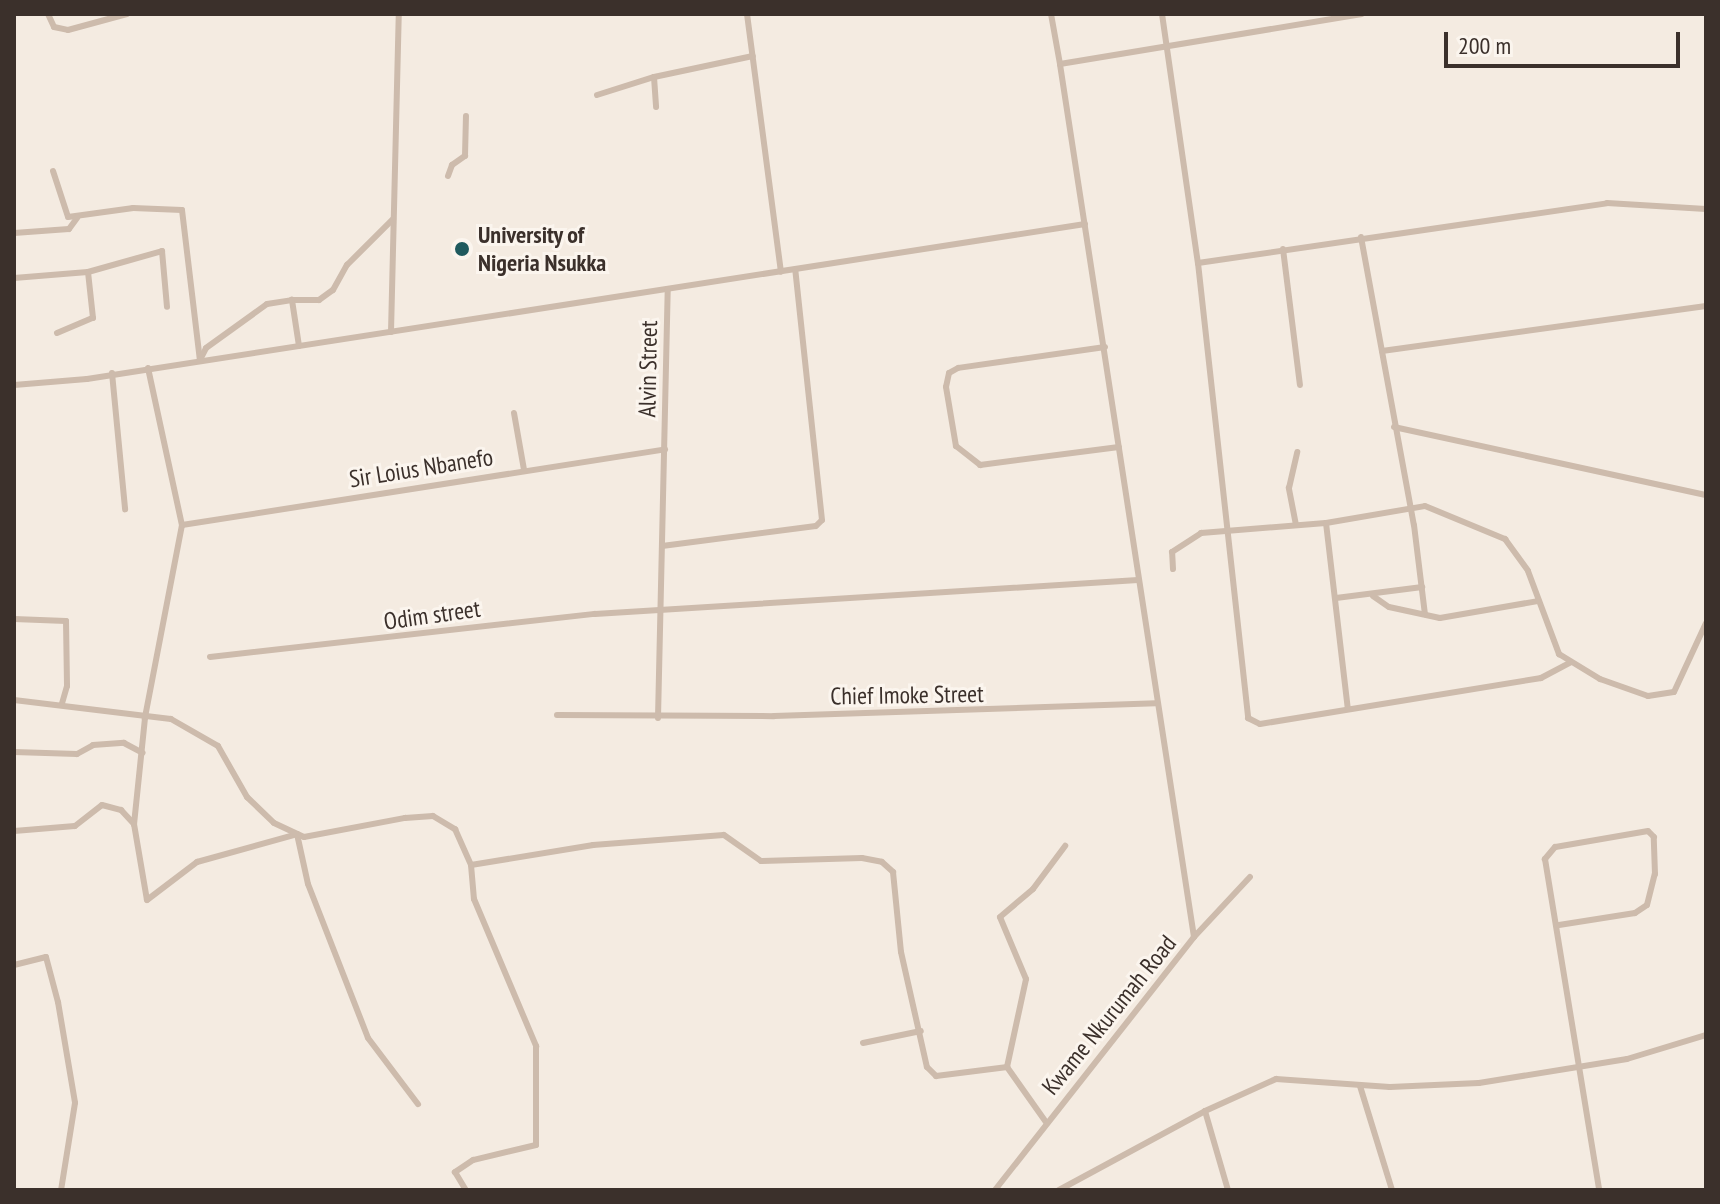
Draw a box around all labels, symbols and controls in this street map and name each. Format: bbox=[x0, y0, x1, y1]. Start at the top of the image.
scale bar bbox=[1448, 16, 1684, 66]
text: 200 m bbox=[1458, 30, 1511, 61]
place label: University of Nigeria Nsukka bbox=[478, 221, 606, 277]
marker: University of Nigeria Nsukka bbox=[453, 240, 471, 258]
street label: Alvin Street bbox=[633, 320, 663, 418]
street label: Sir Loius Nbanefo bbox=[347, 442, 495, 494]
street label: Odim street bbox=[382, 594, 482, 636]
street label: Chief Imoke Street bbox=[830, 679, 984, 711]
street label: Kwame Nkurumah Road bbox=[1036, 930, 1182, 1100]

